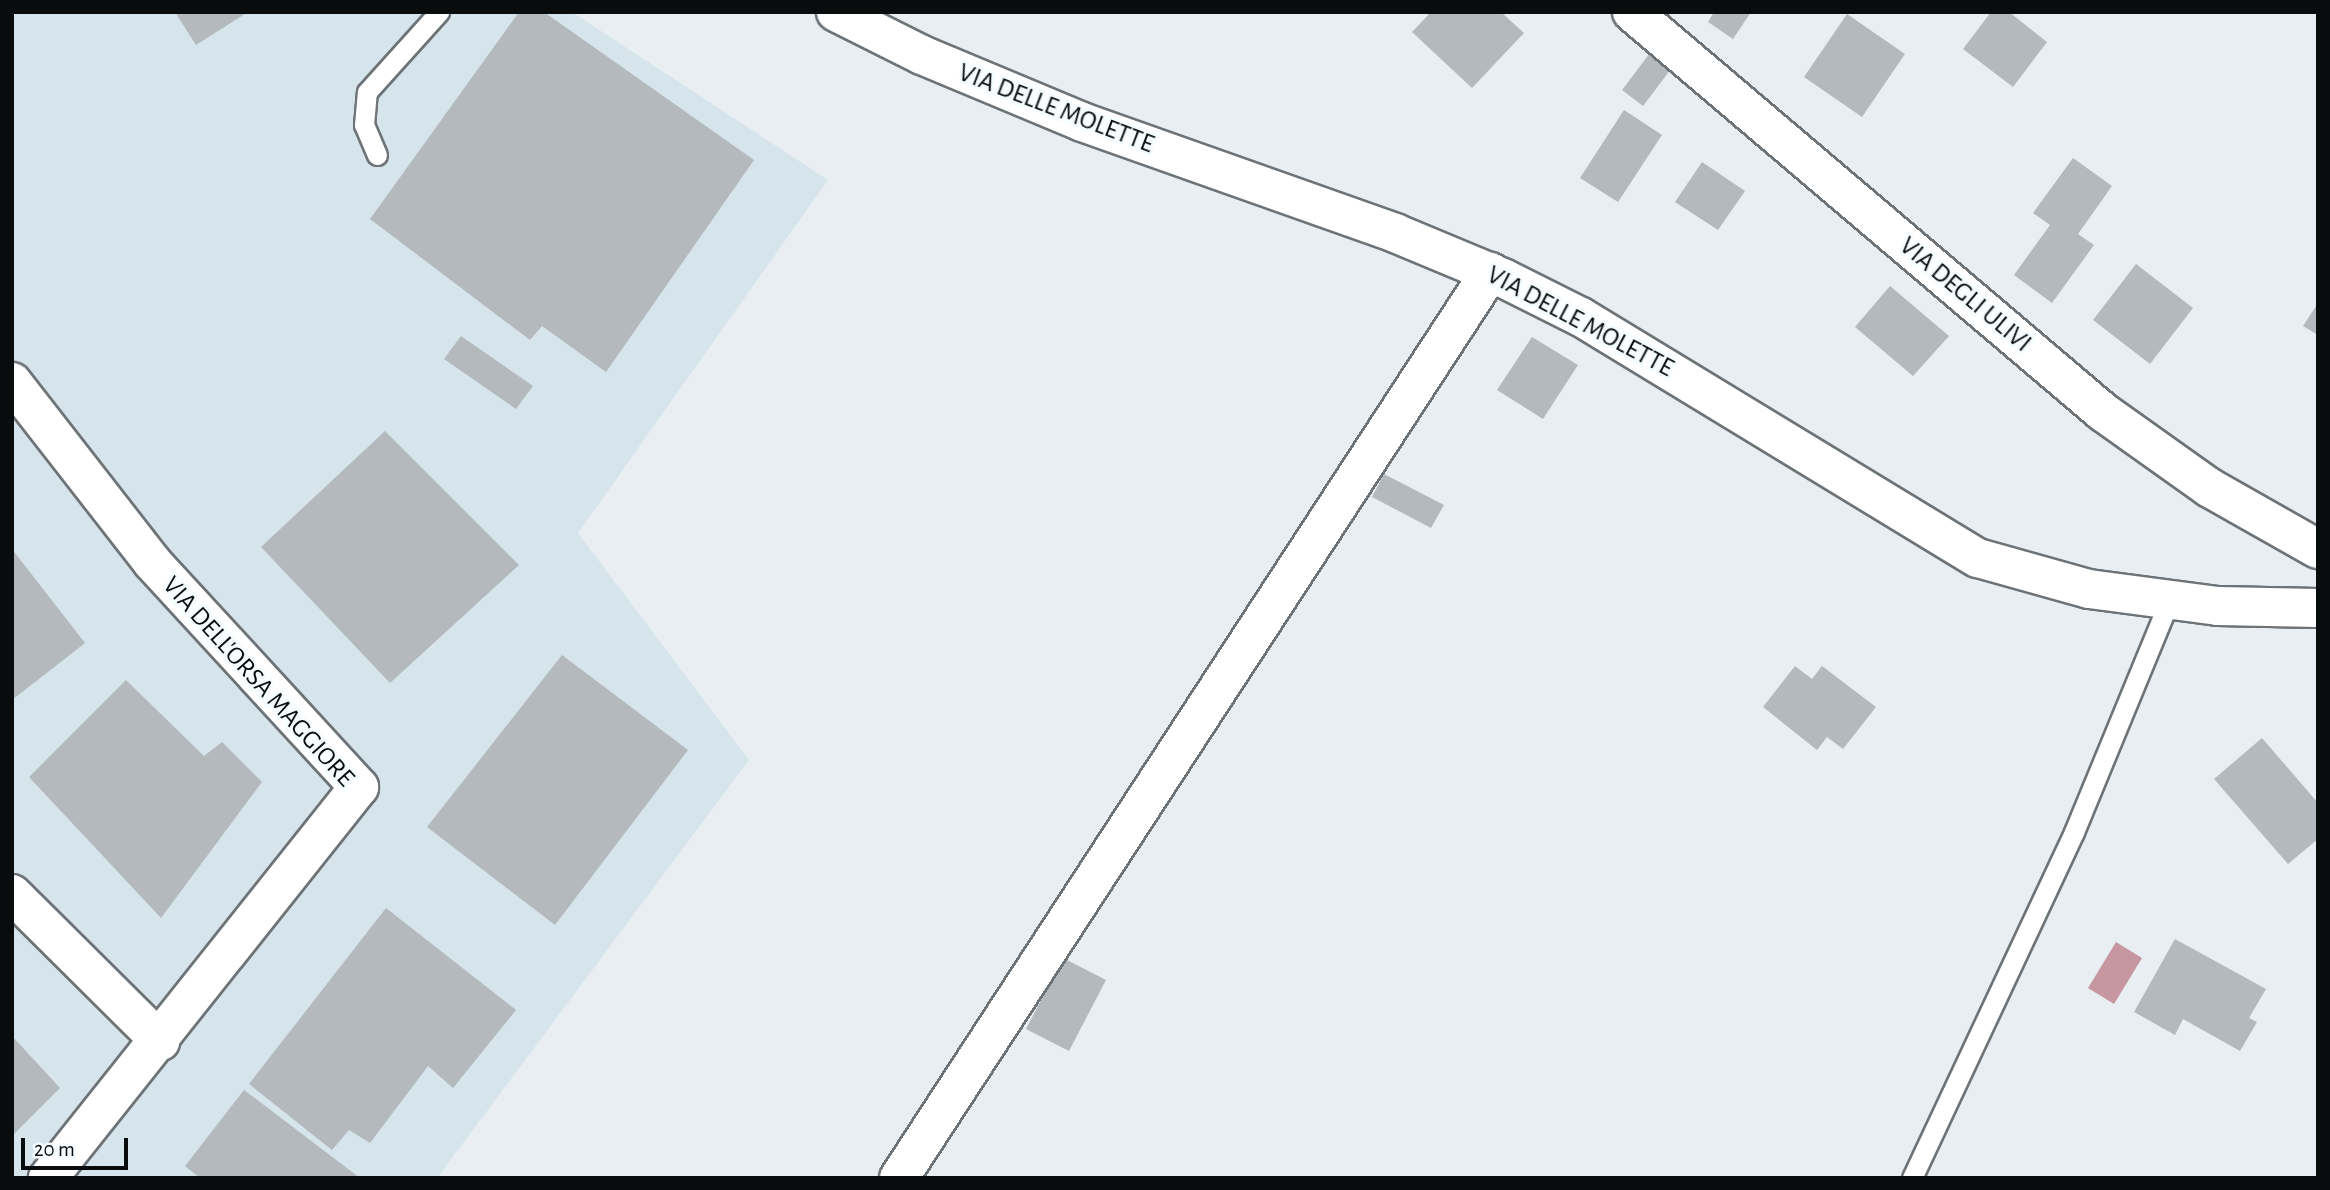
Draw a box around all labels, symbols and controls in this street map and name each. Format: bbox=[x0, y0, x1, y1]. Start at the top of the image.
street label: VIA DELLE MOLETTE bbox=[954, 57, 1158, 161]
street label: VIA DEGLI ULIVI bbox=[1893, 231, 2037, 359]
street label: VIA DELLE MOLETTE bbox=[1481, 260, 1679, 384]
street label: VIA DELL'ORSA MAGGIORE bbox=[155, 570, 361, 794]
scale bar bbox=[24, 1124, 131, 1168]
text: 20 m bbox=[34, 1139, 75, 1160]

